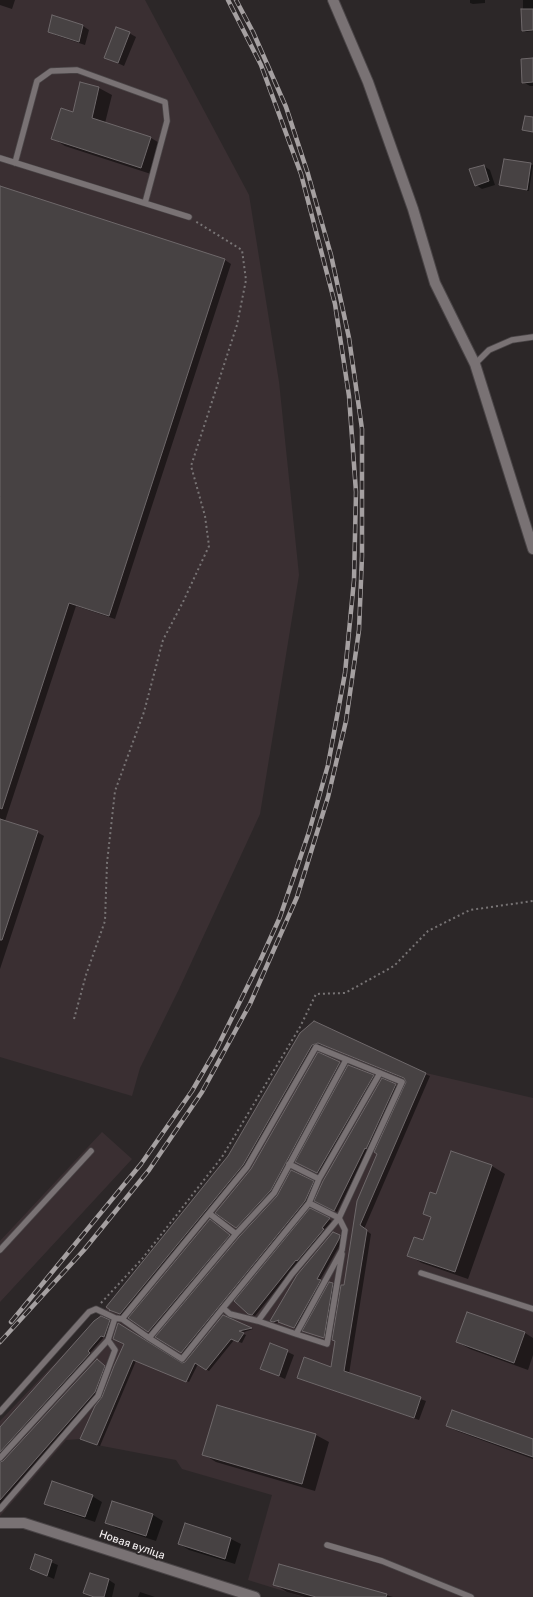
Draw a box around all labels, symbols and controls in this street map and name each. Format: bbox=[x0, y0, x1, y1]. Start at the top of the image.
street label: Новая вуліца bbox=[97, 1528, 167, 1562]

